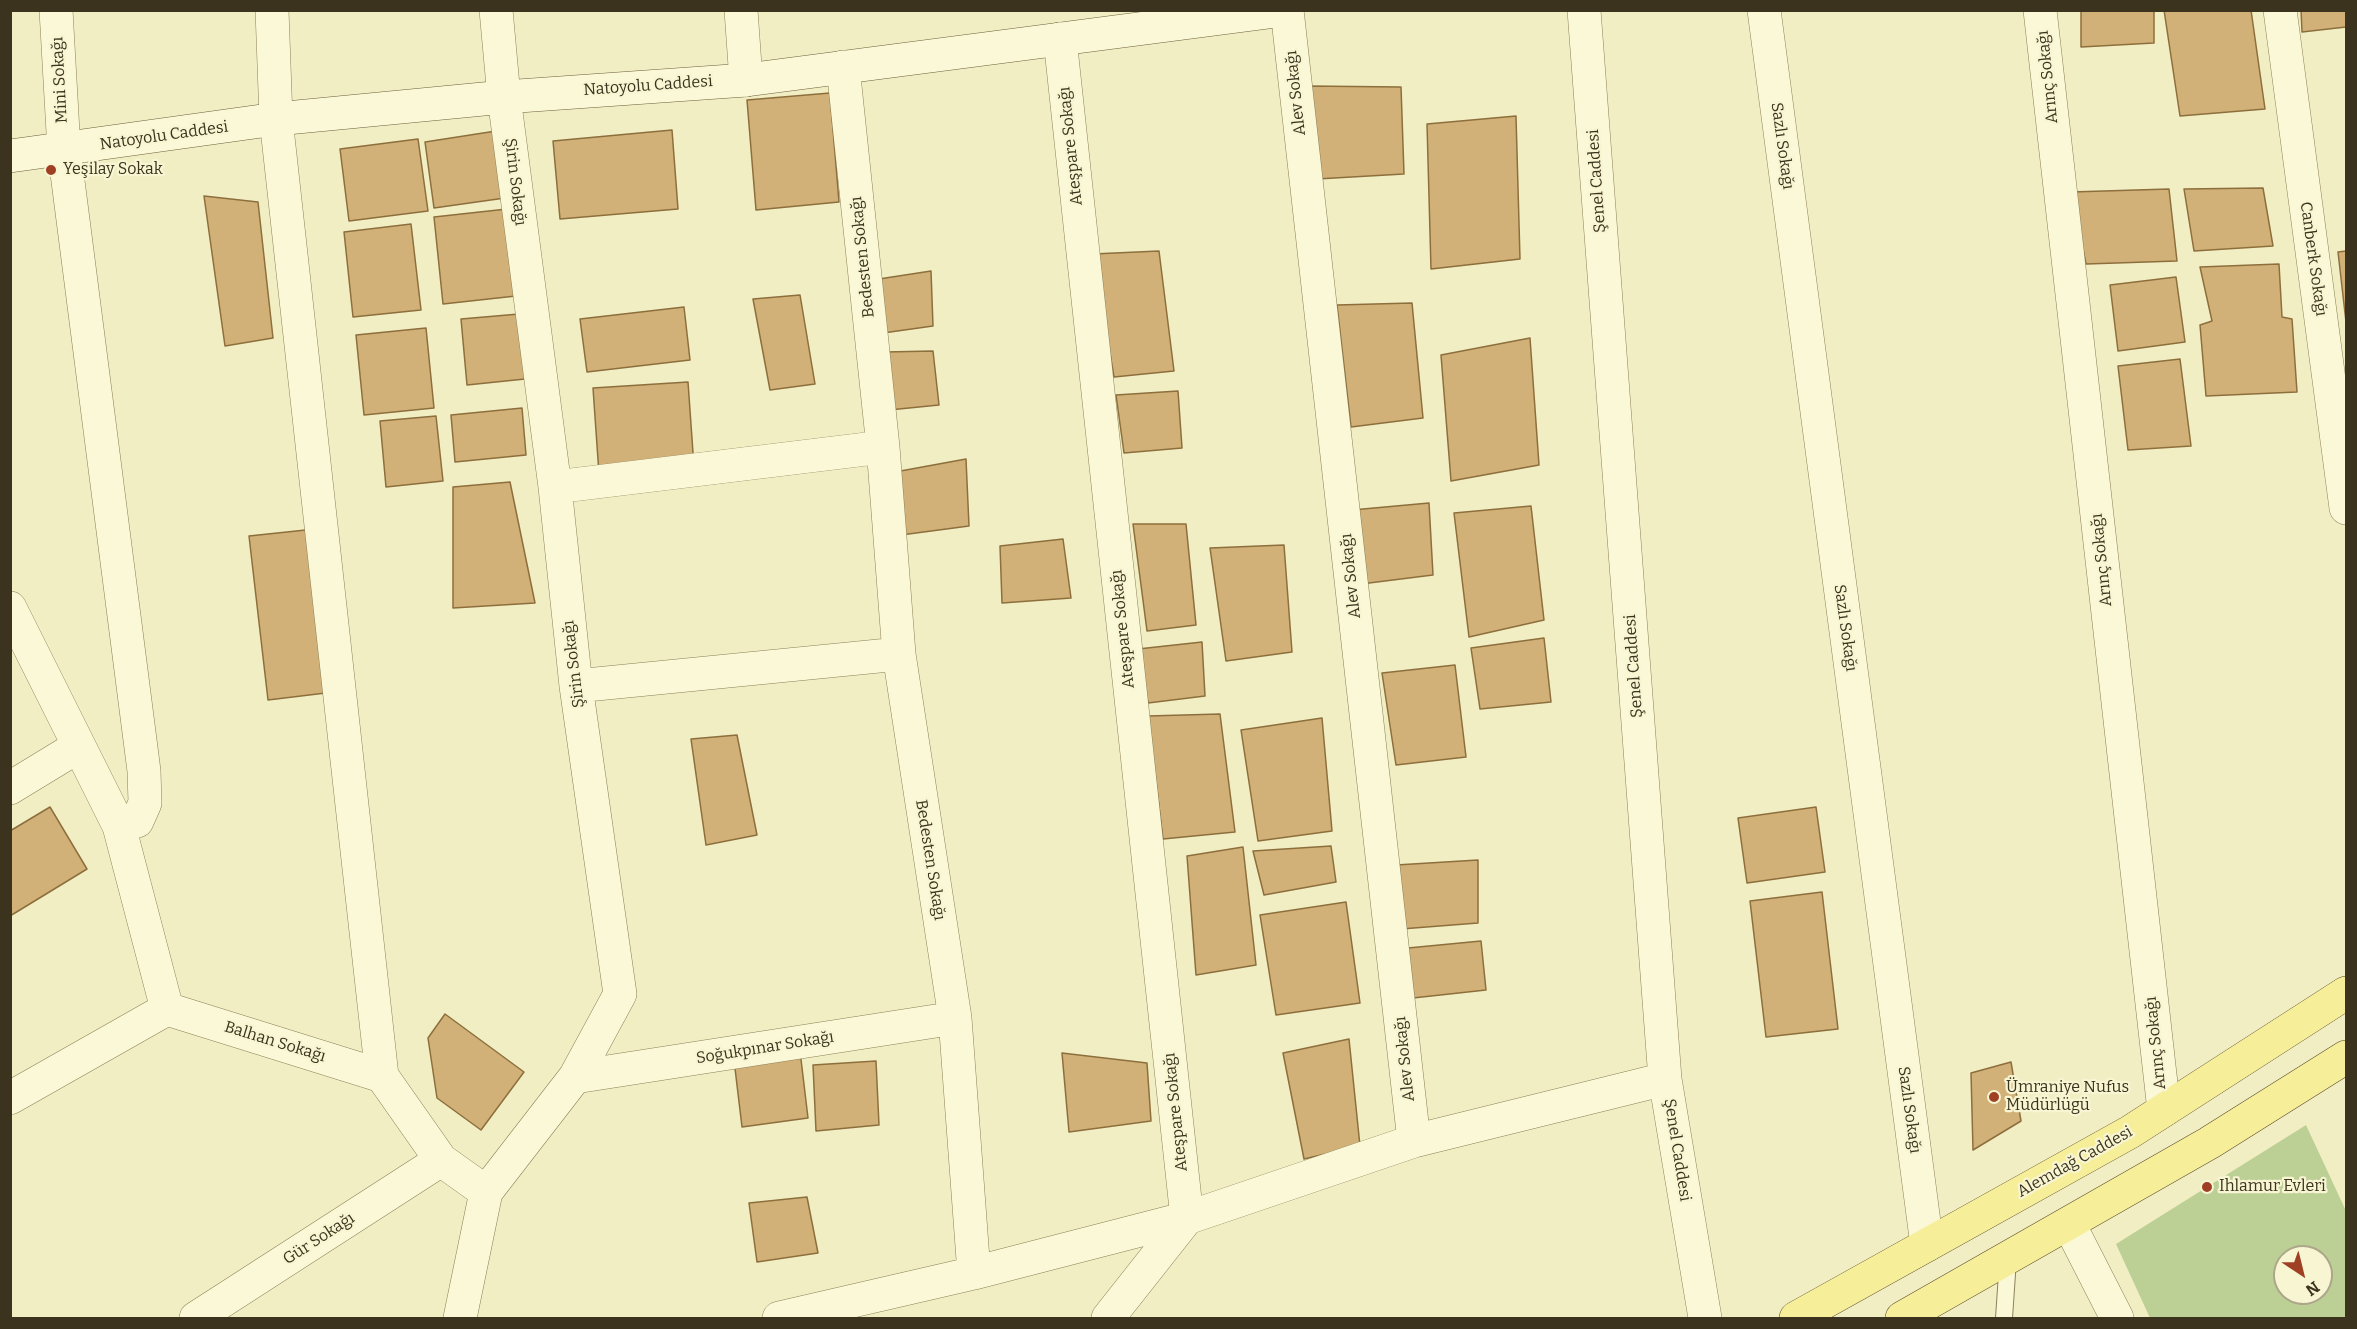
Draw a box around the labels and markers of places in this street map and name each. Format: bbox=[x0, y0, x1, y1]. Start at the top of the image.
place label: Yeşilay Sokak bbox=[63, 160, 163, 180]
marker: Yeşilay Sokak bbox=[44, 163, 58, 177]
place label: Ümraniye Nufus Müdürlügü bbox=[2006, 1078, 2129, 1116]
marker: Ümraniye Nufus Müdürlügü bbox=[1987, 1090, 2001, 1104]
place label: Ihlamur Evleri bbox=[2219, 1177, 2326, 1197]
marker: Ihlamur Evleri bbox=[2200, 1180, 2214, 1194]

